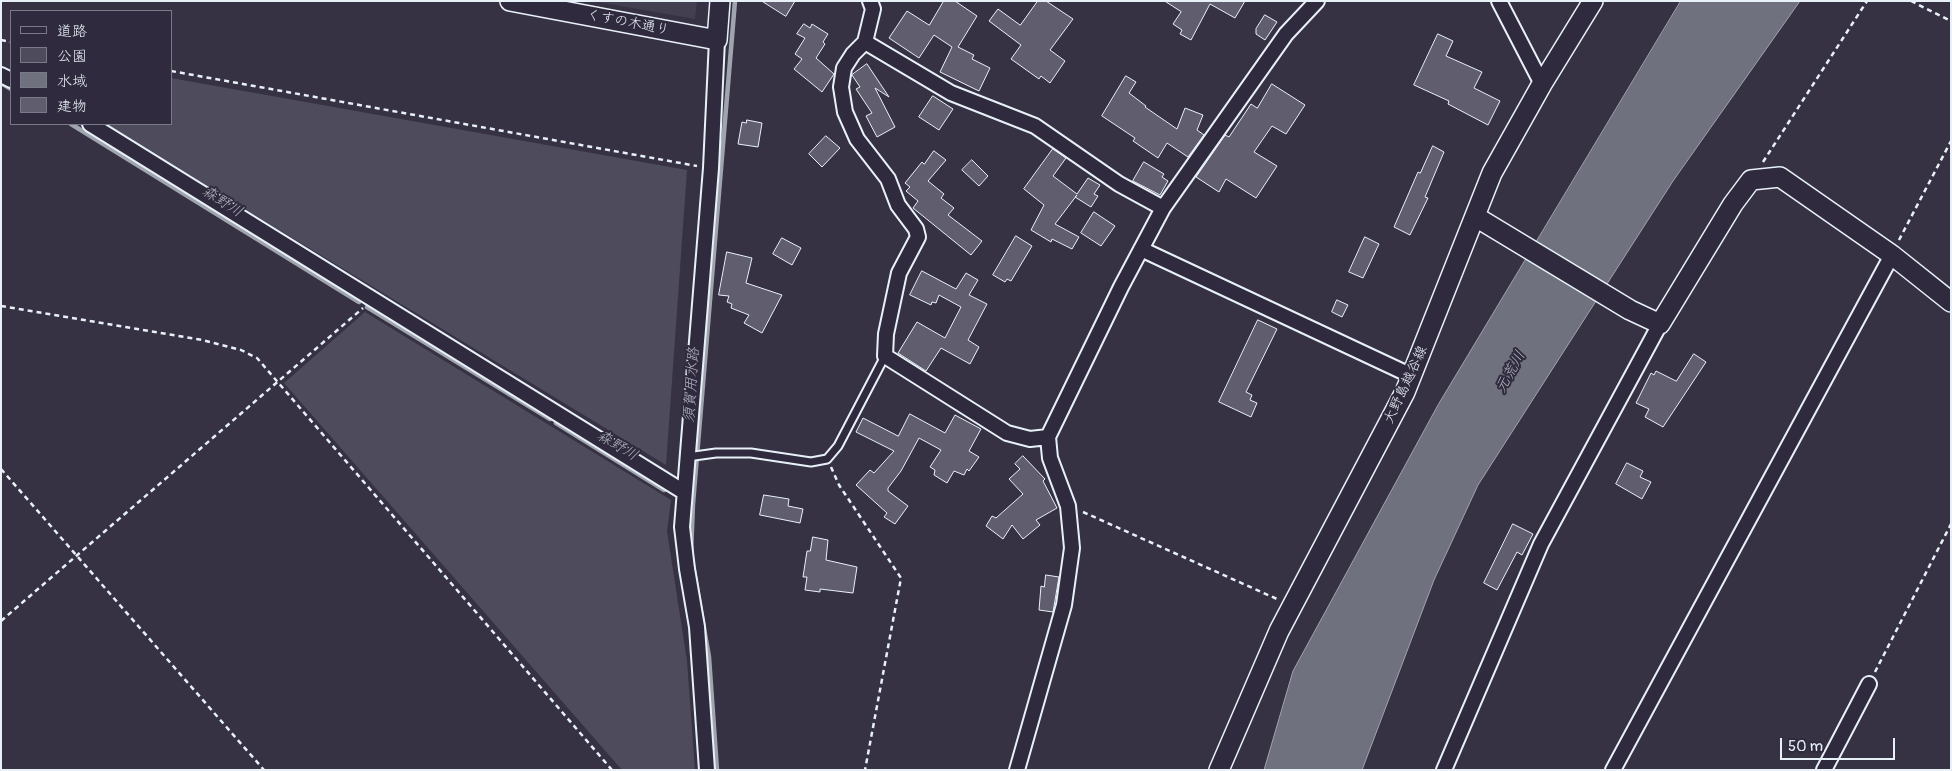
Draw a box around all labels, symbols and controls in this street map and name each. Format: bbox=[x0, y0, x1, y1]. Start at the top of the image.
street label: くすの木通り bbox=[585, 7, 671, 39]
legend bbox=[10, 10, 172, 125]
text: 道路 bbox=[57, 22, 87, 41]
text: 公園 bbox=[57, 47, 87, 66]
text: 水域 bbox=[57, 72, 87, 91]
text: 建物 bbox=[57, 97, 87, 116]
water label: 森野川 bbox=[198, 182, 246, 222]
street label: 大野島越谷線 bbox=[1381, 343, 1431, 427]
water label: 須賀用水路 bbox=[680, 347, 704, 423]
water label: 元荒川 bbox=[1492, 348, 1530, 396]
water label: 森野川 bbox=[593, 427, 641, 465]
scale bar bbox=[1782, 728, 1897, 760]
text: 50 m bbox=[1788, 737, 1823, 756]

